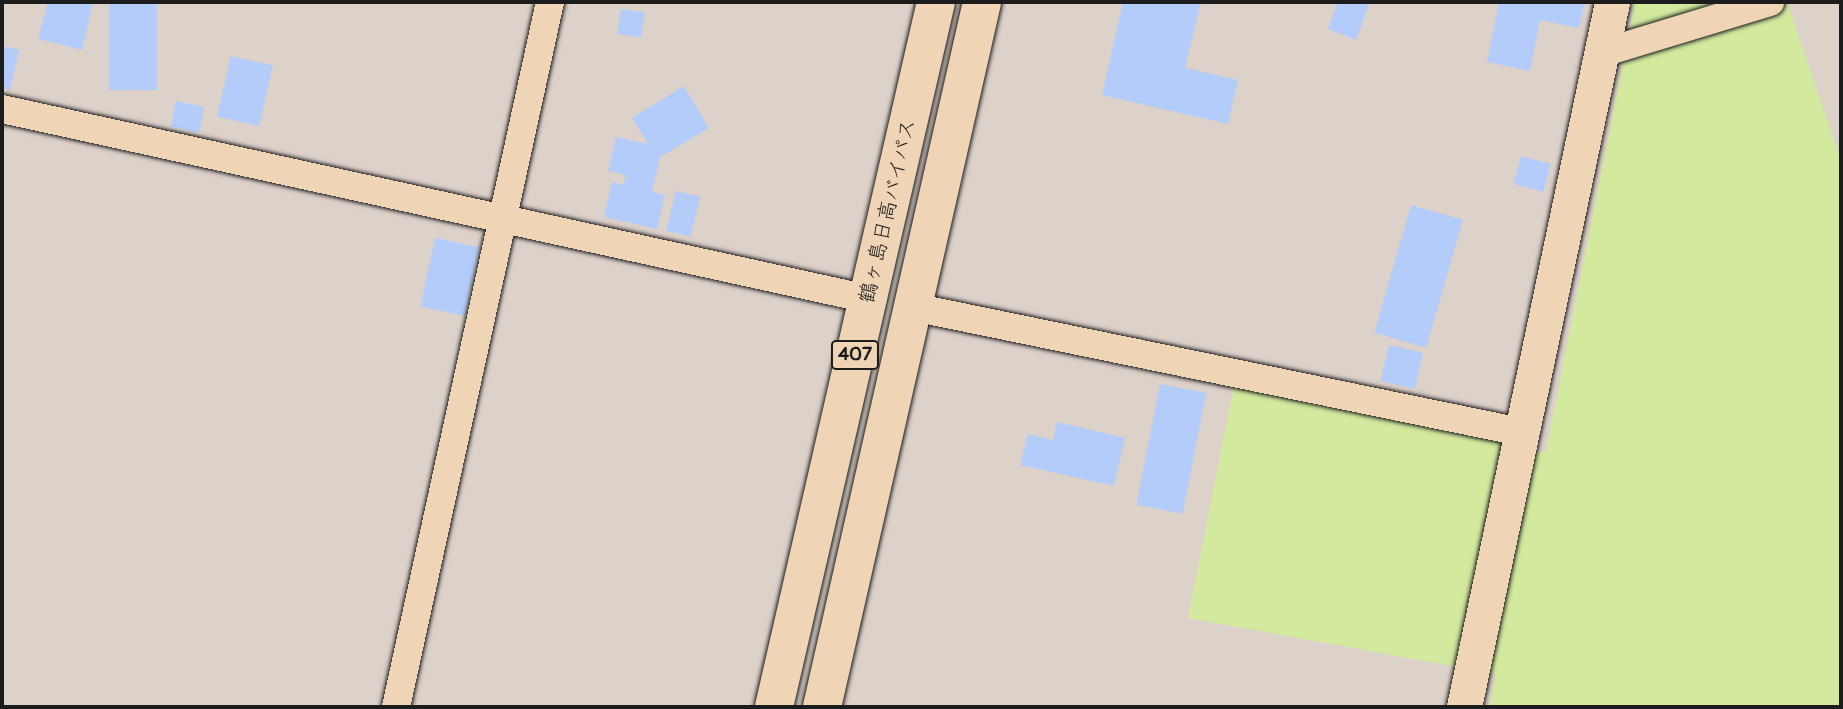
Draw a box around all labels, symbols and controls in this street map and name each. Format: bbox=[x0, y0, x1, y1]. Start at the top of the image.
street label: 鶴ヶ島日高バイパス bbox=[854, 116, 922, 306]
road number: 407 bbox=[830, 340, 880, 370]

